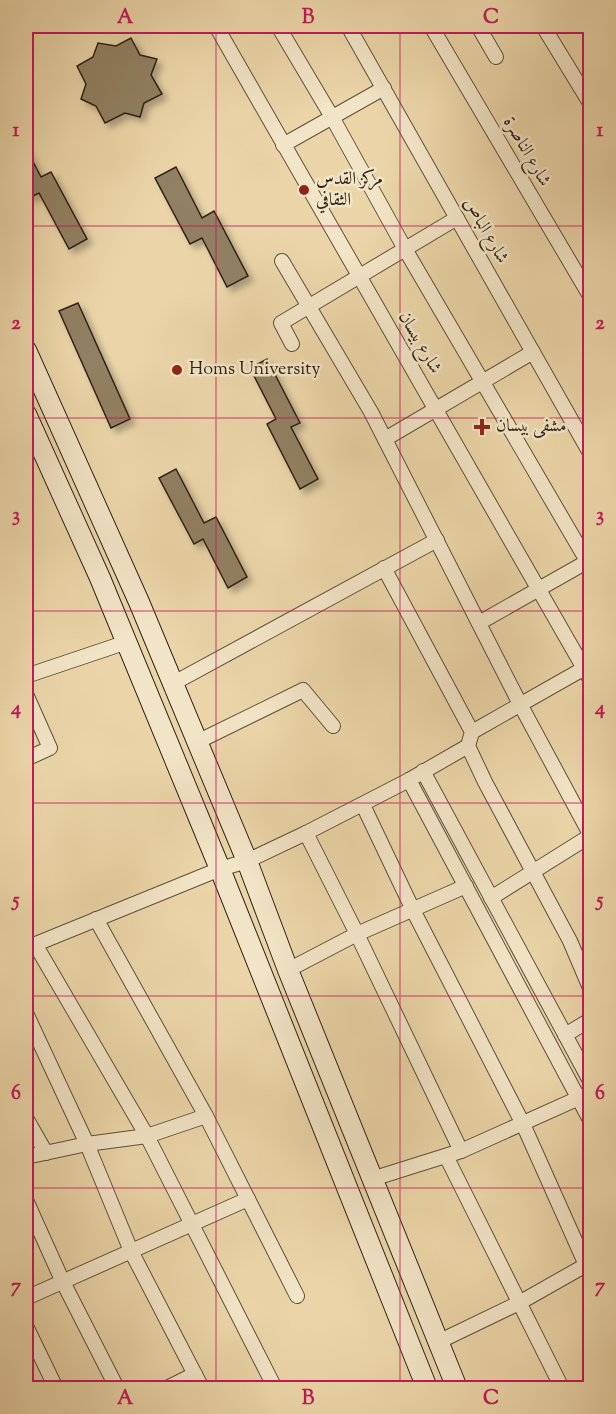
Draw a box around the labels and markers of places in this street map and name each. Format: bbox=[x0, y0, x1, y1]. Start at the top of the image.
place label: مركز القدس الثقافي bbox=[316, 167, 383, 214]
marker: مركز القدس الثقافي bbox=[297, 183, 311, 197]
place label: Homs University bbox=[189, 357, 320, 383]
marker: Homs University bbox=[170, 363, 184, 377]
place label: مشفى بيسان bbox=[496, 414, 567, 440]
marker: مشفى بيسان bbox=[473, 418, 491, 436]

